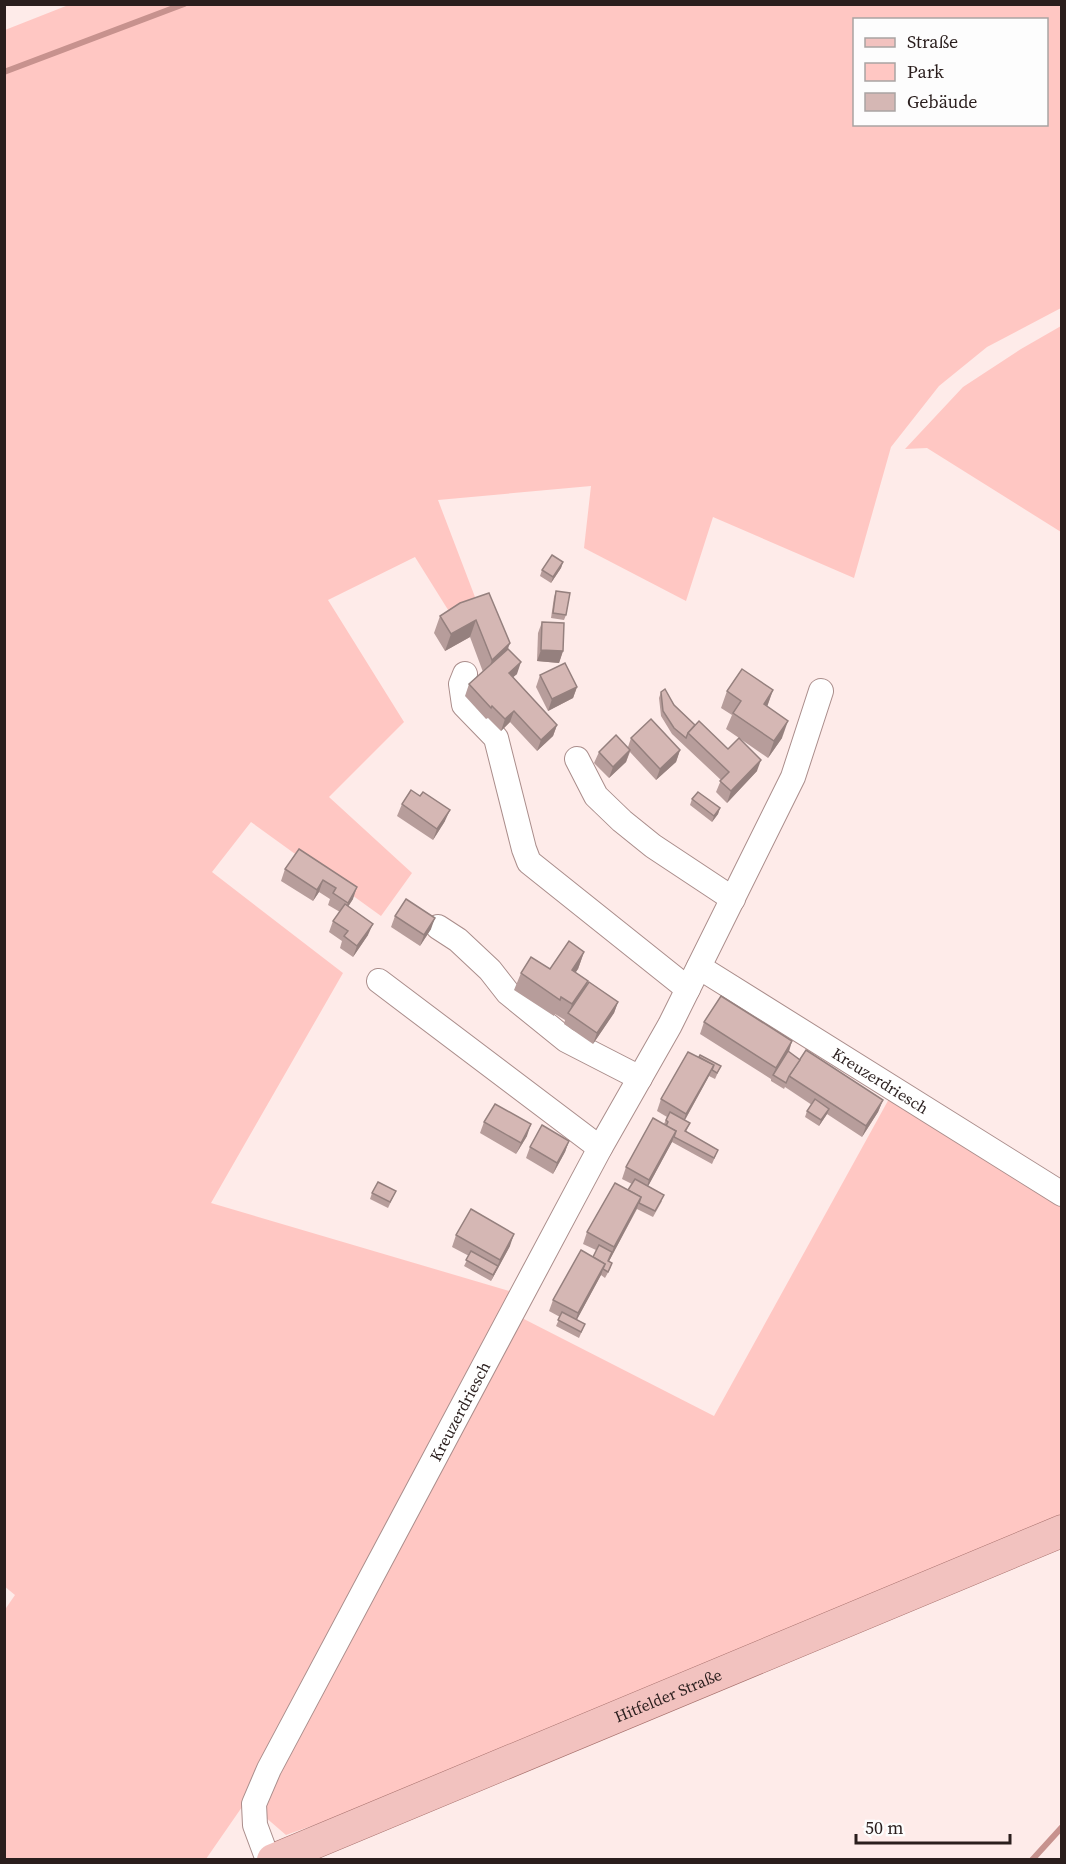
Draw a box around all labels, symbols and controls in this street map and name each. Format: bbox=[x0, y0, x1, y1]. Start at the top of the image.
legend bbox=[853, 18, 1048, 126]
text: Straße bbox=[907, 29, 958, 54]
text: Park bbox=[907, 59, 944, 84]
text: Gebäude bbox=[907, 89, 978, 114]
street label: Kreuzerdriesch bbox=[828, 1042, 933, 1119]
street label: Kreuzerdriesch bbox=[424, 1357, 495, 1465]
street label: Hitfelder Straße bbox=[611, 1663, 725, 1727]
scale bar bbox=[856, 1807, 1010, 1845]
text: 50 m bbox=[865, 1815, 903, 1840]

